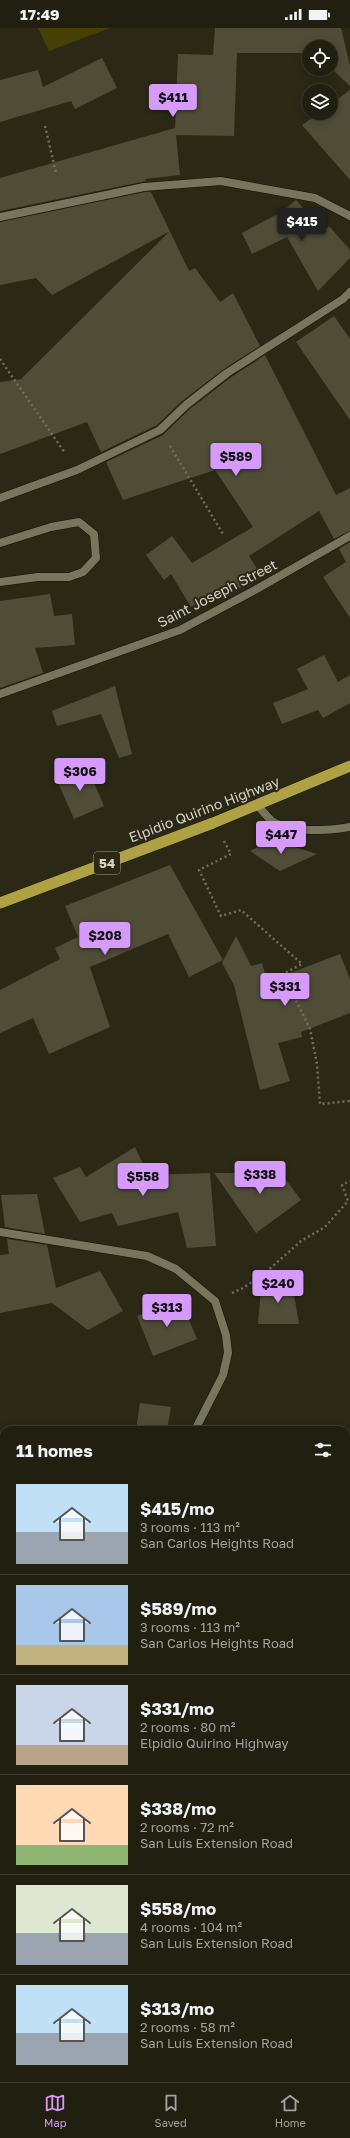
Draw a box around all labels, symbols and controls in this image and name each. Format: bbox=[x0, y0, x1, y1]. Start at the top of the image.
text: 17:49 bbox=[20, 5, 60, 23]
map controls bbox=[302, 40, 338, 120]
button: locate bbox=[302, 40, 338, 76]
pin: $411 bbox=[149, 84, 197, 118]
button: layers bbox=[302, 84, 338, 120]
text: $411 bbox=[158, 89, 188, 105]
pin: $415 bbox=[278, 208, 326, 242]
text: $415 bbox=[286, 213, 318, 229]
pin: $589 bbox=[212, 443, 260, 477]
text: $589 bbox=[219, 448, 253, 464]
street label: Saint Joseph Street bbox=[154, 555, 280, 631]
pin: $306 bbox=[56, 758, 104, 792]
text: $306 bbox=[63, 763, 97, 779]
street label: Elpidio Quirino Highway bbox=[126, 772, 282, 846]
pin: $447 bbox=[257, 821, 305, 855]
text: $447 bbox=[265, 826, 297, 842]
road number: 54 bbox=[94, 852, 120, 874]
pin: $208 bbox=[81, 922, 129, 956]
text: $208 bbox=[88, 927, 122, 943]
pin: $331 bbox=[261, 973, 309, 1007]
text: $331 bbox=[269, 978, 301, 994]
pin: $338 bbox=[236, 1161, 284, 1195]
pin: $558 bbox=[119, 1163, 167, 1197]
text: $338 bbox=[244, 1166, 276, 1182]
text: $558 bbox=[127, 1168, 159, 1184]
pin: $240 bbox=[254, 1270, 302, 1304]
text: $240 bbox=[261, 1275, 295, 1291]
pin: $313 bbox=[143, 1294, 191, 1328]
text: $313 bbox=[151, 1299, 183, 1315]
icon: filters bbox=[312, 1439, 334, 1461]
text: 11 homes bbox=[16, 1440, 93, 1461]
text: $415/mo bbox=[140, 1498, 214, 1519]
icon: home bbox=[48, 1500, 96, 1548]
text: 3 rooms · 113 m² bbox=[140, 1519, 240, 1535]
text: San Carlos Heights Road bbox=[140, 1535, 294, 1551]
text: $589/mo bbox=[140, 1598, 217, 1619]
icon: home bbox=[48, 1601, 96, 1649]
text: 3 rooms · 113 m² bbox=[140, 1619, 240, 1635]
text: San Carlos Heights Road bbox=[140, 1635, 294, 1651]
text: $331/mo bbox=[140, 1698, 214, 1719]
icon: home bbox=[48, 1701, 96, 1749]
text: 2 rooms · 80 m² bbox=[140, 1719, 236, 1735]
text: Elpidio Quirino Highway bbox=[140, 1735, 289, 1751]
text: $338/mo bbox=[140, 1798, 216, 1819]
icon: home bbox=[48, 1801, 96, 1849]
text: 2 rooms · 72 m² bbox=[140, 1819, 234, 1835]
text: San Luis Extension Road bbox=[140, 1835, 293, 1851]
text: $558/mo bbox=[140, 1898, 216, 1919]
icon: home bbox=[48, 1901, 96, 1949]
text: 4 rooms · 104 m² bbox=[140, 1919, 242, 1935]
text: San Luis Extension Road bbox=[140, 1935, 293, 1951]
text: $313/mo bbox=[140, 1998, 214, 2019]
icon: home bbox=[48, 2001, 96, 2049]
text: 2 rooms · 58 m² bbox=[140, 2019, 235, 2035]
text: San Luis Extension Road bbox=[140, 2035, 293, 2051]
tab: Map bbox=[44, 2092, 67, 2129]
tab: Saved bbox=[155, 2092, 187, 2129]
tab: Home bbox=[275, 2092, 306, 2129]

